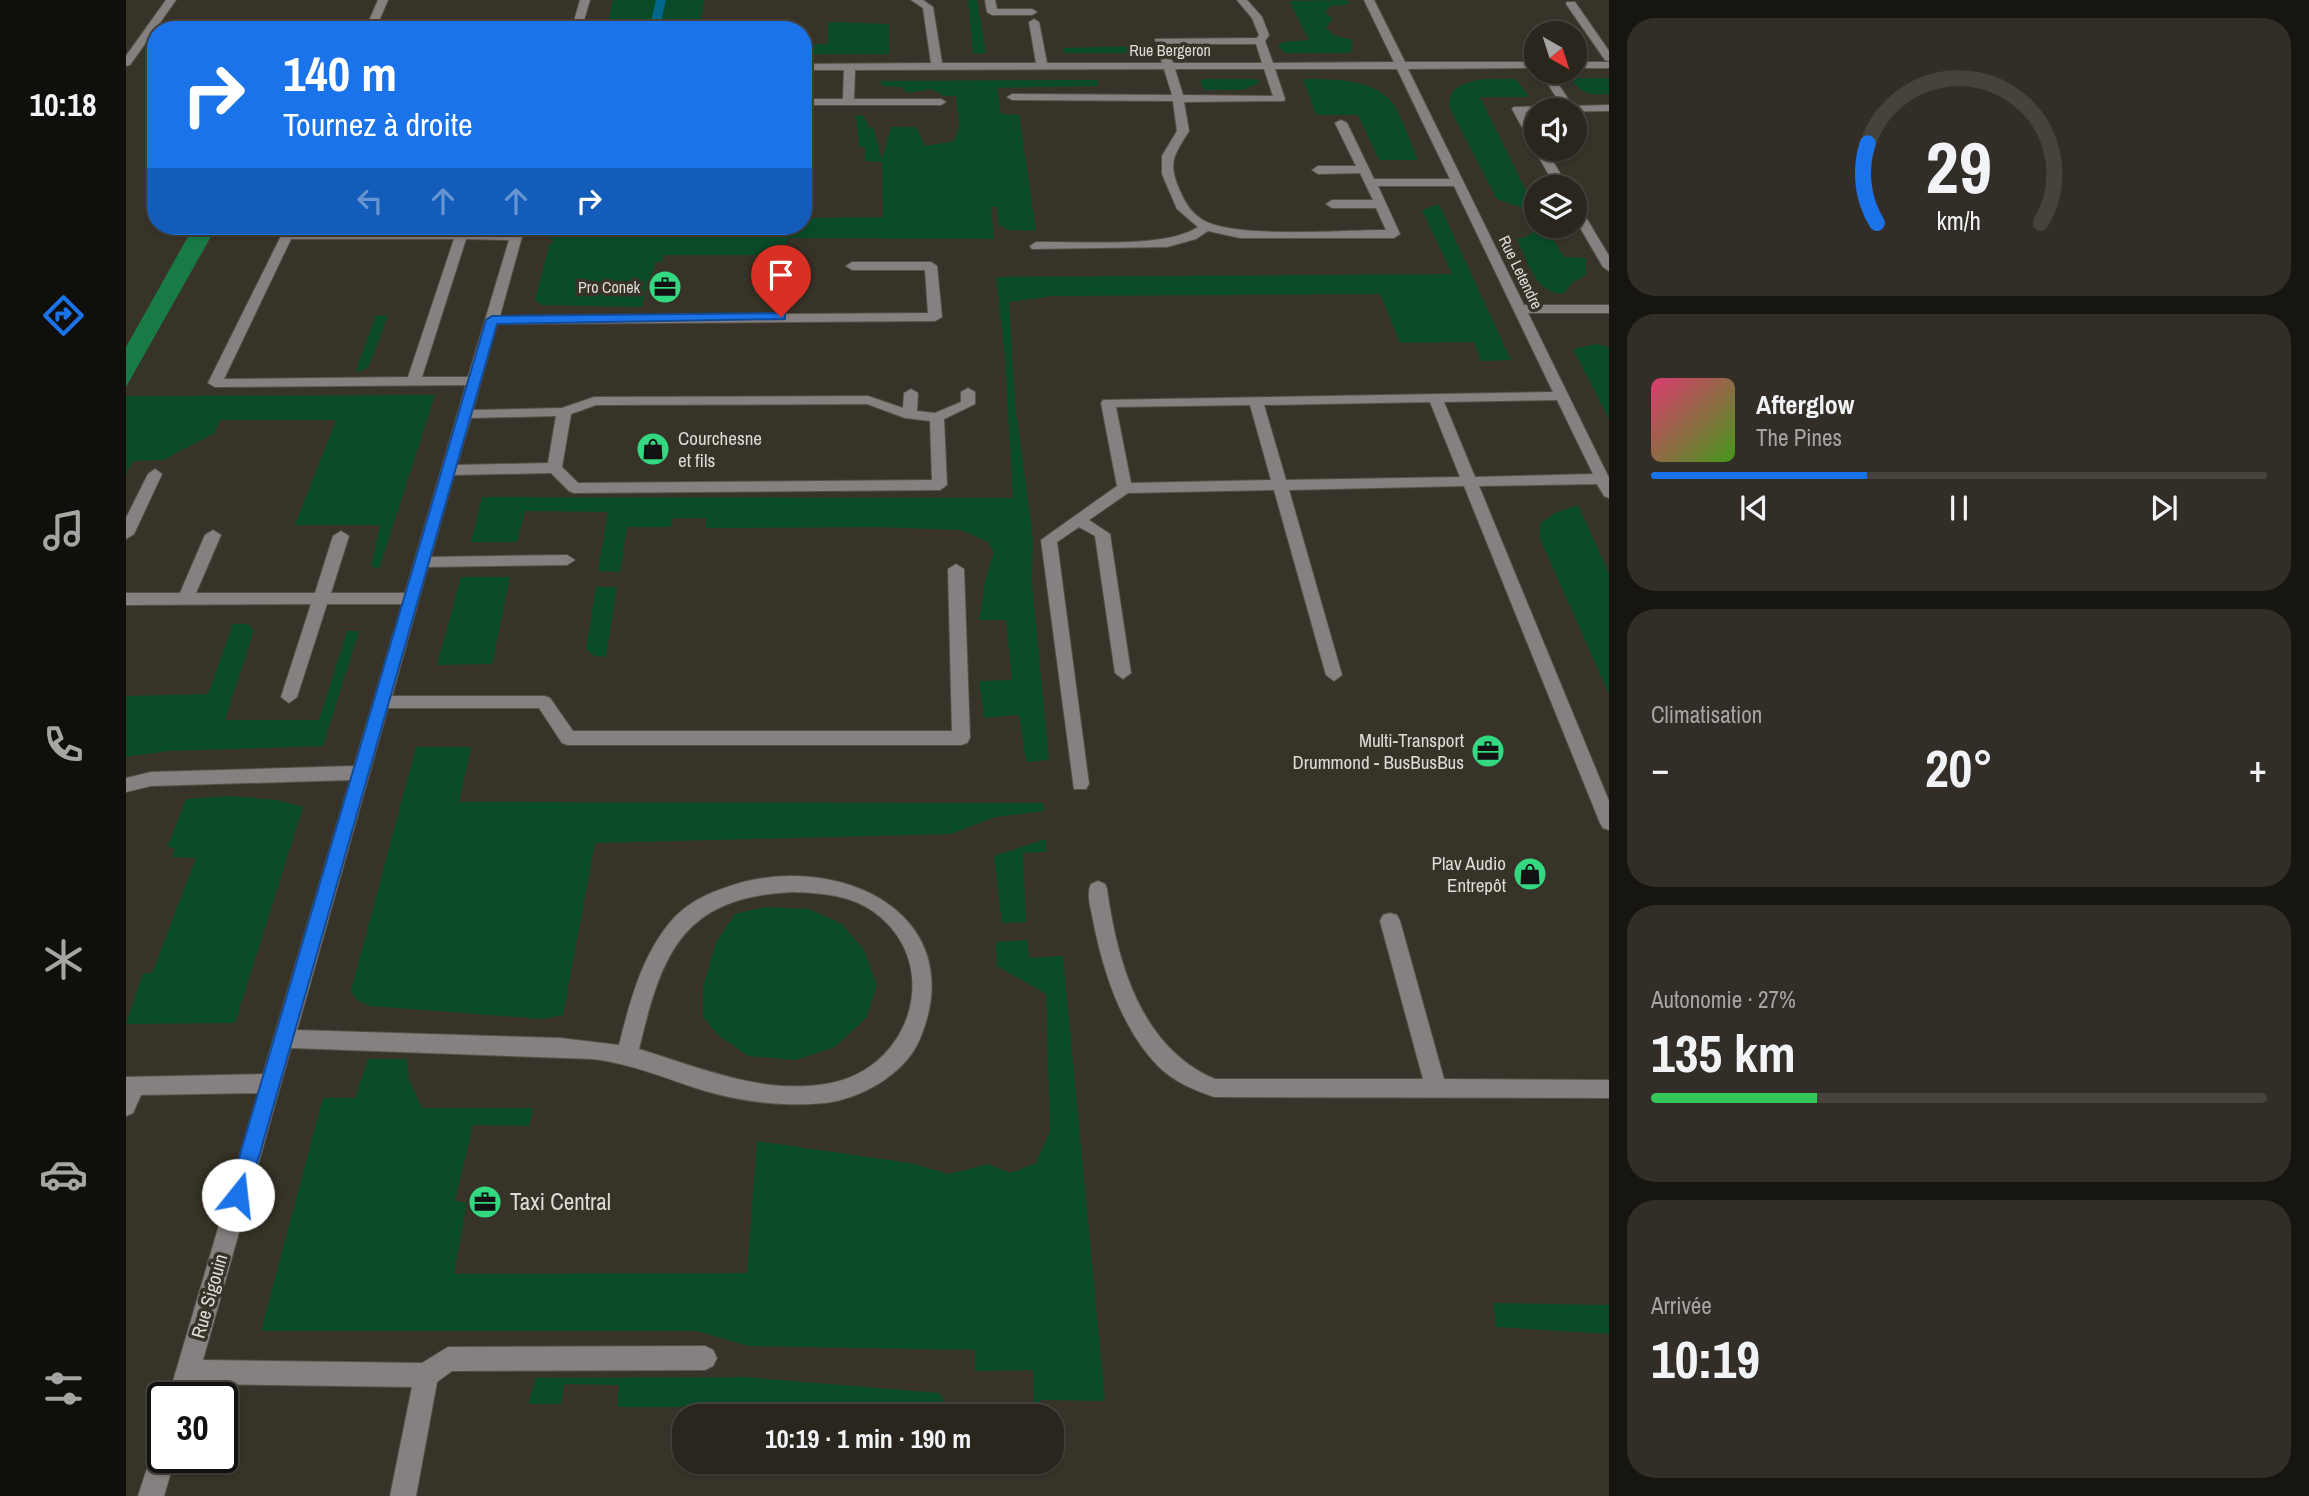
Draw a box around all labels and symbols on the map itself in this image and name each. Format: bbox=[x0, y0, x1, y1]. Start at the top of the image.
north arrow bbox=[1524, 21, 1587, 84]
street label: Rue Bergeron bbox=[1129, 39, 1211, 61]
street label: Rue Letendre bbox=[1494, 231, 1548, 313]
pin bbox=[751, 245, 811, 317]
office icon: Pro Conek bbox=[646, 268, 684, 306]
place label: Pro Conek bbox=[578, 276, 640, 298]
place label: Courchesne et fils bbox=[678, 425, 762, 473]
shop icon: Courchesne et fils bbox=[634, 430, 672, 468]
place label: Multi-Transport Drummond - BusBusBus bbox=[1293, 727, 1465, 775]
office icon: Multi-Transport Drummond - BusBusBus bbox=[1469, 732, 1507, 770]
place label: Plav Audio Entrepôt bbox=[1432, 850, 1507, 898]
shop icon: Plav Audio Entrepôt bbox=[1511, 855, 1549, 893]
position arrow bbox=[201, 1158, 275, 1232]
office icon: Taxi Central bbox=[466, 1183, 504, 1221]
place label: Taxi Central bbox=[510, 1186, 611, 1217]
street label: Rue Sigouin bbox=[185, 1251, 233, 1341]
speed limit sign: 30 bbox=[147, 1382, 238, 1473]

